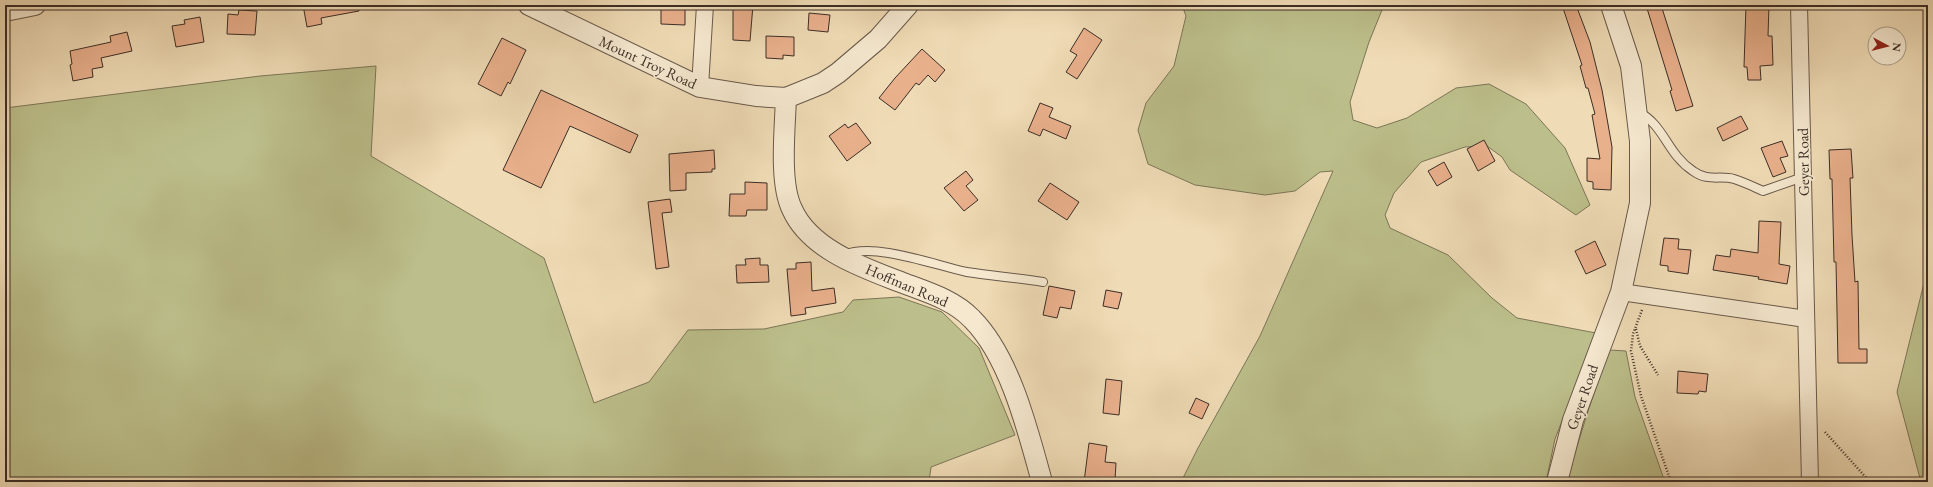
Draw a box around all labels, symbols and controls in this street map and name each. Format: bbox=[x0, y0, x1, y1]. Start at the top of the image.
north arrow bbox=[1867, 26, 1907, 66]
street label: Mount Troy Road bbox=[596, 31, 700, 93]
text: N bbox=[1889, 42, 1904, 53]
street label: Geyer Road bbox=[1793, 127, 1813, 196]
street label: Hoffman Road bbox=[863, 259, 952, 311]
street label: Geyer Road bbox=[1562, 361, 1602, 432]

